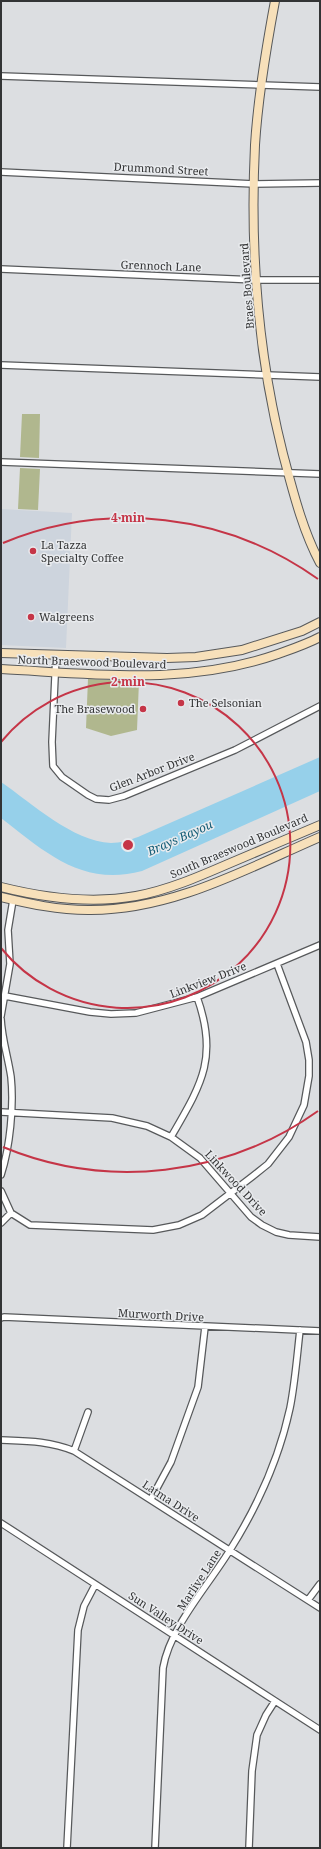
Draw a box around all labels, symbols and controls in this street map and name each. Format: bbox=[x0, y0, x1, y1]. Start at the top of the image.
street label: Drummond Street bbox=[113, 159, 209, 178]
street label: Braes Boulevard bbox=[236, 242, 257, 330]
street label: Grennoch Lane bbox=[120, 257, 202, 274]
text: 4 min bbox=[111, 509, 145, 526]
place label: La Tazza Specialty Coffee bbox=[41, 537, 124, 565]
marker: La Tazza Specialty Coffee bbox=[28, 546, 38, 556]
place label: Walgreens bbox=[39, 609, 94, 624]
marker: Walgreens bbox=[26, 612, 36, 622]
street label: North Braeswood Boulevard bbox=[17, 651, 167, 672]
text: 2 min bbox=[111, 673, 145, 690]
place label: The Selsonian bbox=[189, 695, 262, 710]
marker: The Selsonian bbox=[176, 698, 186, 708]
place label: The Brasewood bbox=[54, 701, 135, 716]
marker: The Brasewood bbox=[138, 704, 148, 714]
street label: Glen Arbor Drive bbox=[107, 748, 197, 795]
street label: South Braeswood Boulevard bbox=[168, 810, 310, 881]
water label: Brays Bayou bbox=[143, 816, 215, 860]
centre of rings bbox=[121, 838, 135, 852]
street label: Linkview Drive bbox=[167, 958, 248, 1001]
street label: Linkwood Drive bbox=[202, 1147, 271, 1219]
street label: Murworth Drive bbox=[118, 1305, 205, 1324]
street label: Latma Drive bbox=[140, 1477, 203, 1525]
street label: Marlive Lane bbox=[173, 1546, 224, 1613]
street label: Sun Valley Drive bbox=[126, 1588, 207, 1648]

